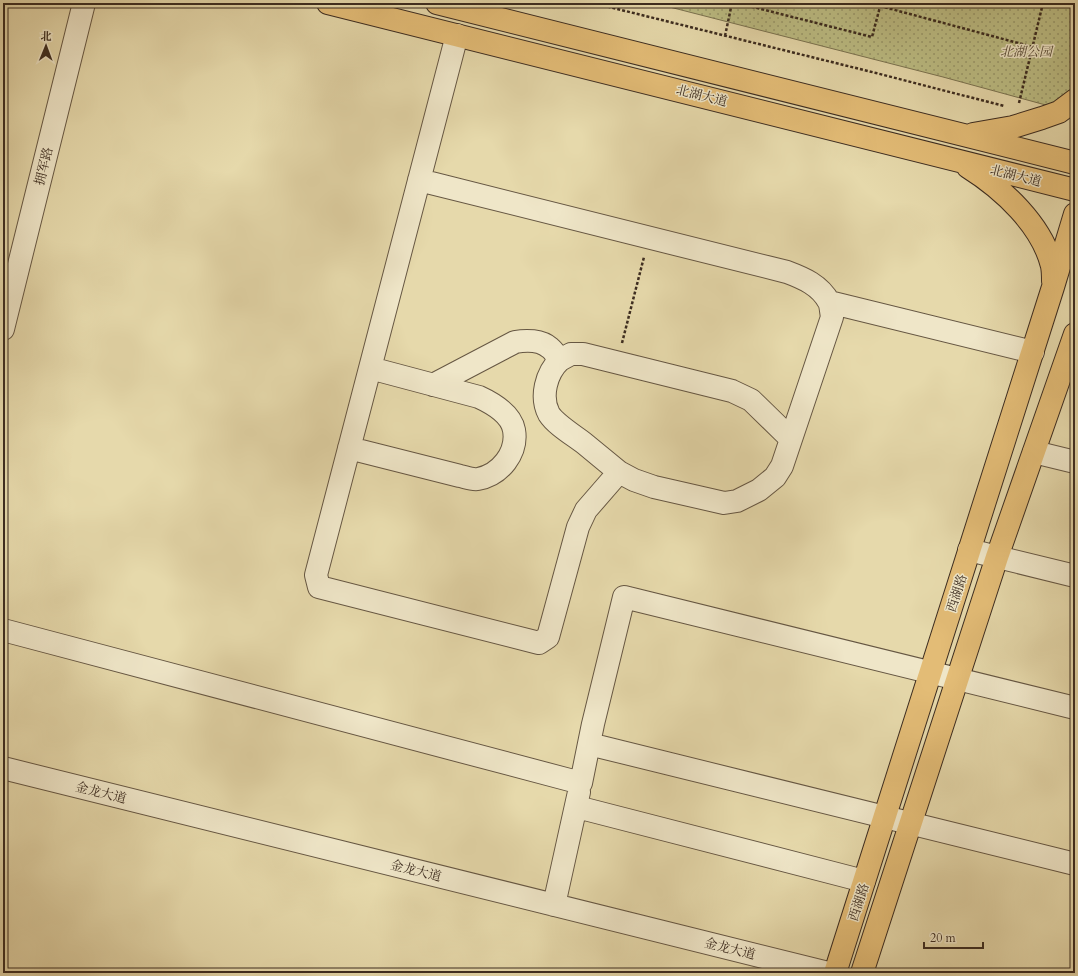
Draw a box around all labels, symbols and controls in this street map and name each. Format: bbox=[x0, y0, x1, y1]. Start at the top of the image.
north arrow bbox=[26, 26, 66, 66]
text: 北 bbox=[41, 29, 52, 44]
park label: 北湖公园 bbox=[1000, 43, 1054, 61]
street label: 北湖大道 bbox=[674, 81, 729, 111]
street label: 拥军路 bbox=[31, 145, 57, 187]
street label: 北湖大道 bbox=[988, 161, 1043, 191]
street label: 西湖路 bbox=[942, 572, 972, 615]
street label: 金龙大道 bbox=[73, 778, 128, 808]
street label: 金龙大道 bbox=[388, 856, 443, 886]
street label: 西湖路 bbox=[844, 881, 874, 924]
scale bar bbox=[924, 924, 983, 950]
text: 20 m bbox=[930, 930, 957, 946]
street label: 金龙大道 bbox=[702, 934, 757, 964]

